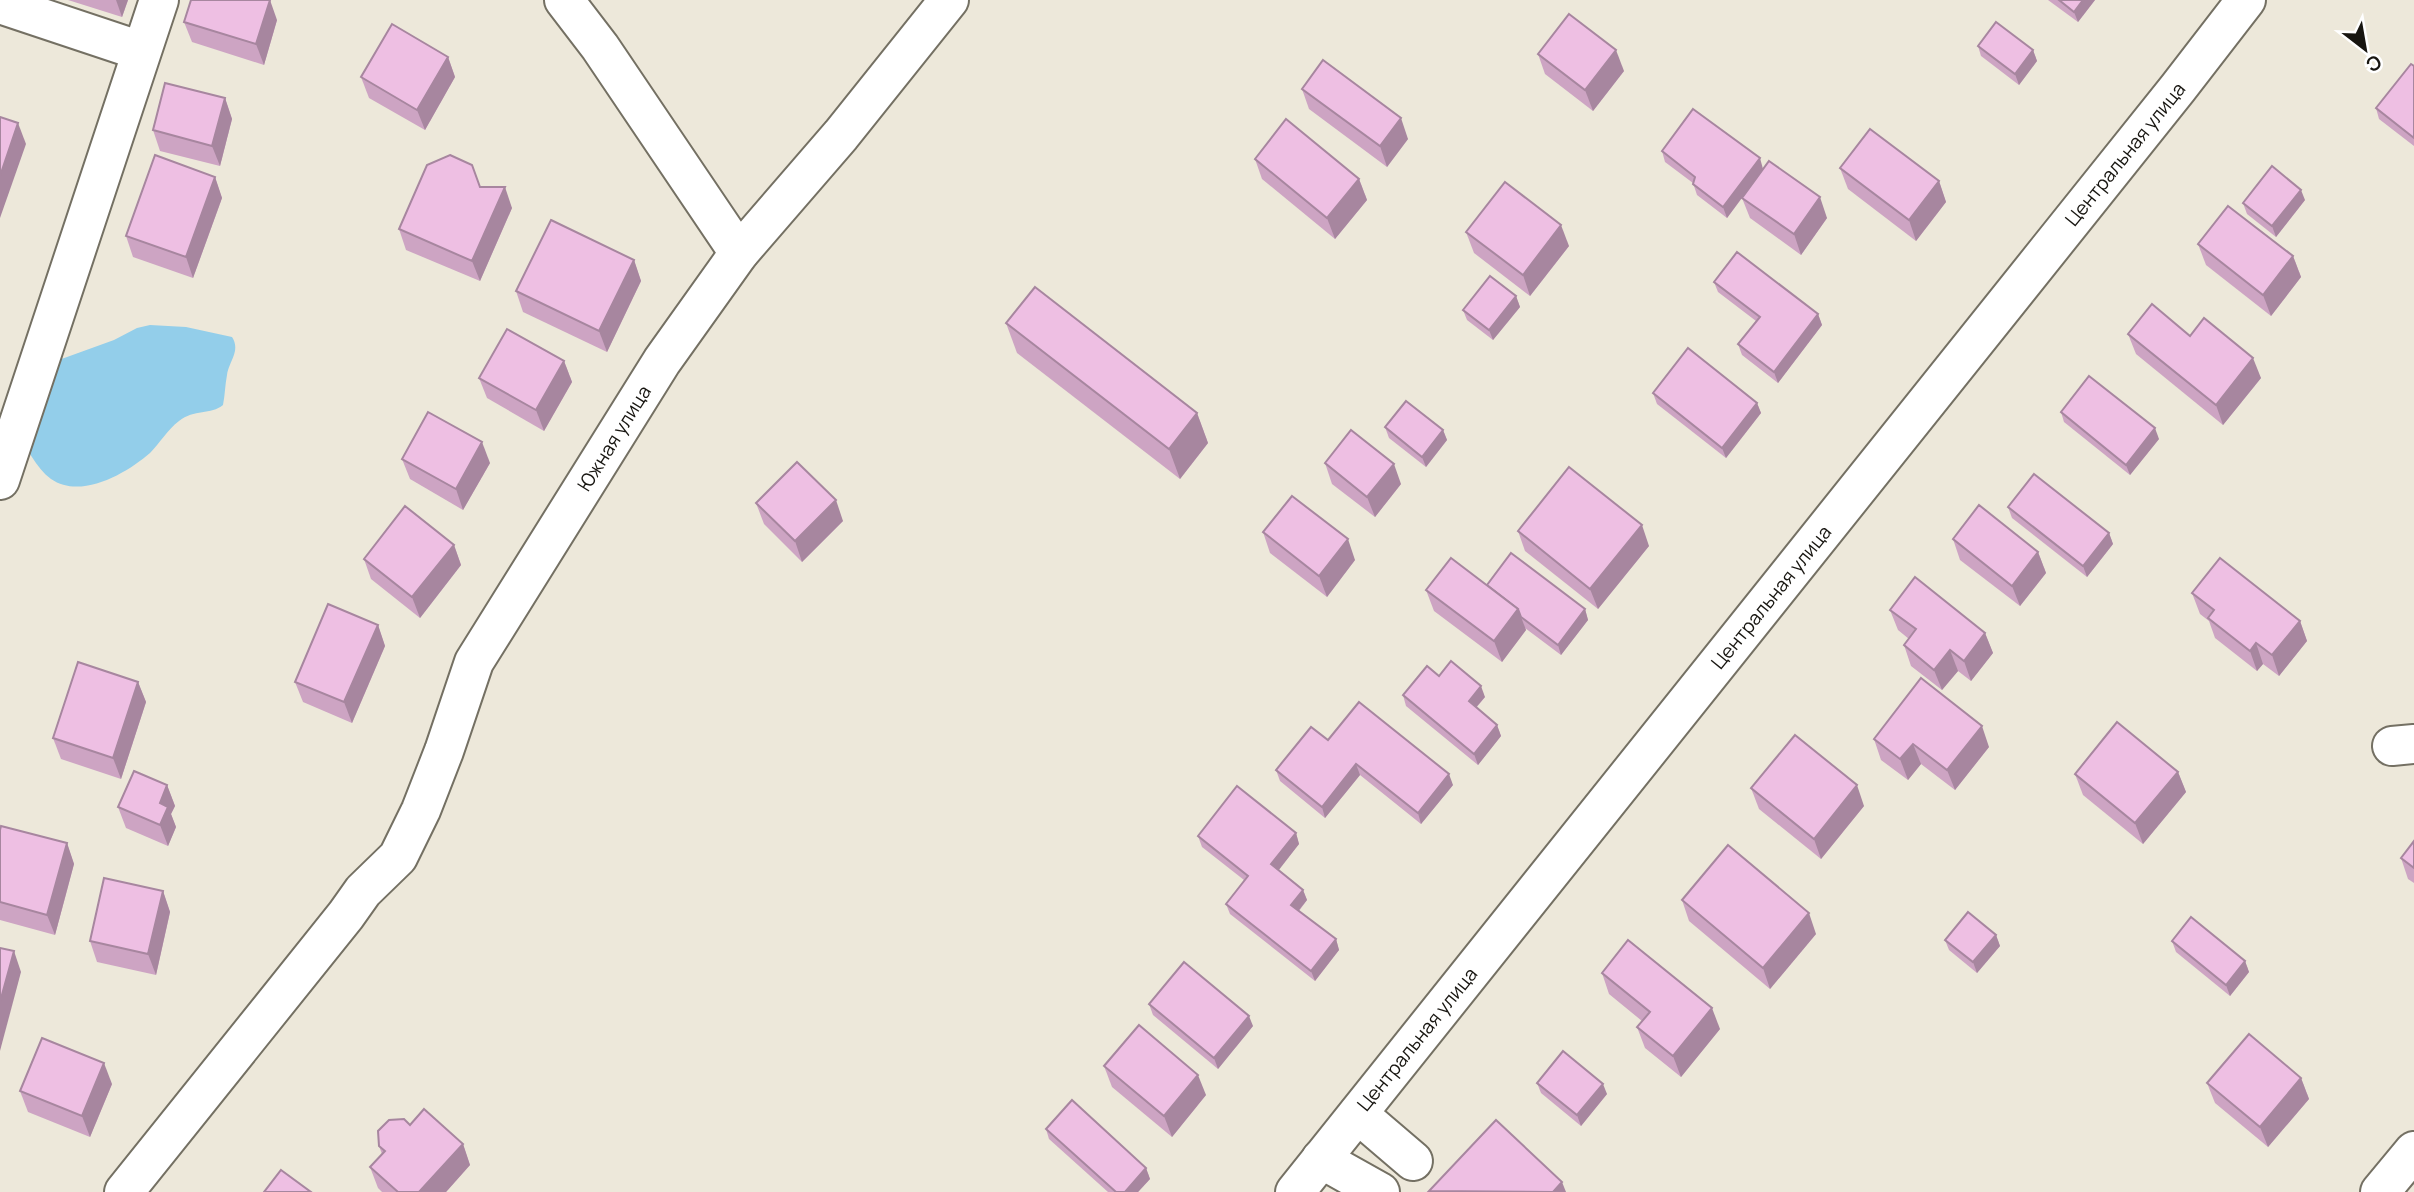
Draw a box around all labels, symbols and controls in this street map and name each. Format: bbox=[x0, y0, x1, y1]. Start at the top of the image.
north arrow bbox=[2330, 14, 2400, 84]
text: С bbox=[2361, 49, 2386, 78]
street label: Центральная улица bbox=[2059, 77, 2191, 231]
street label: Южная улица bbox=[571, 380, 657, 496]
street label: Центральная улица bbox=[1705, 520, 1837, 674]
street label: Центральная улица bbox=[1351, 962, 1483, 1116]

